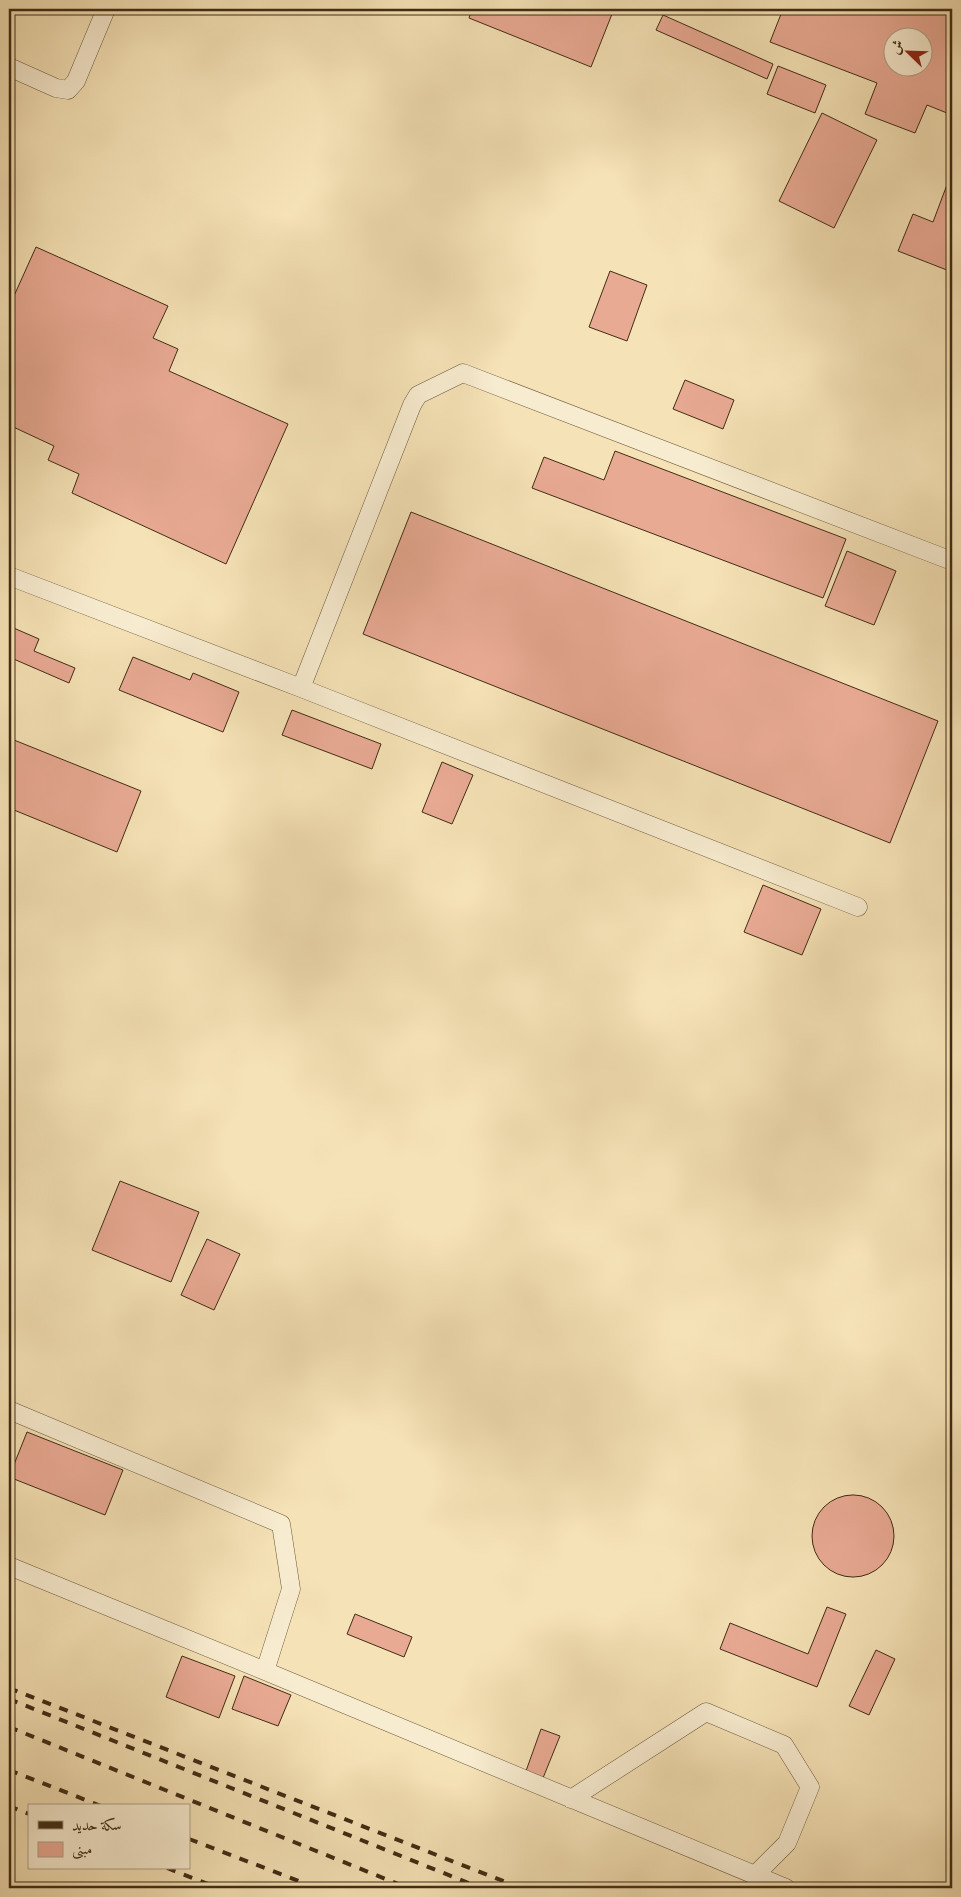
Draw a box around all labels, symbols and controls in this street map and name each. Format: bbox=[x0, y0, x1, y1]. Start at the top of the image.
north arrow bbox=[884, 28, 934, 78]
text: ش bbox=[885, 37, 908, 57]
legend bbox=[28, 1804, 190, 1870]
text: سكة حديد bbox=[72, 1815, 121, 1835]
text: مبنى bbox=[72, 1839, 92, 1860]

